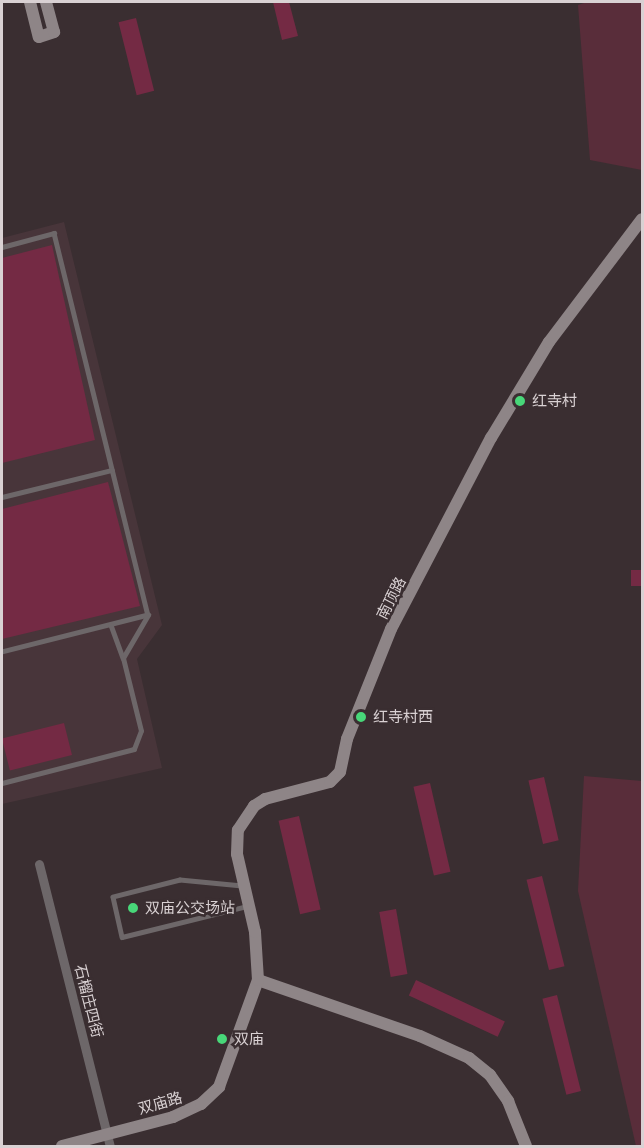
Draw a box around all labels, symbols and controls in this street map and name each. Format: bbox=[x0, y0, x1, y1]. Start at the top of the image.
place label: 红寺村 bbox=[532, 392, 577, 410]
marker: 红寺村 bbox=[513, 394, 527, 408]
street label: 南顶路 bbox=[373, 574, 409, 622]
place label: 红寺村西 bbox=[373, 708, 433, 726]
marker: 红寺村西 bbox=[354, 710, 368, 724]
place label: 双庙公交场站 bbox=[145, 899, 235, 917]
marker: 双庙公交场站 bbox=[126, 901, 140, 915]
street label: 石榴庄四街 bbox=[71, 962, 107, 1040]
place label: 双庙 bbox=[234, 1030, 264, 1048]
marker: 双庙 bbox=[215, 1032, 229, 1046]
street label: 双庙路 bbox=[136, 1088, 184, 1118]

